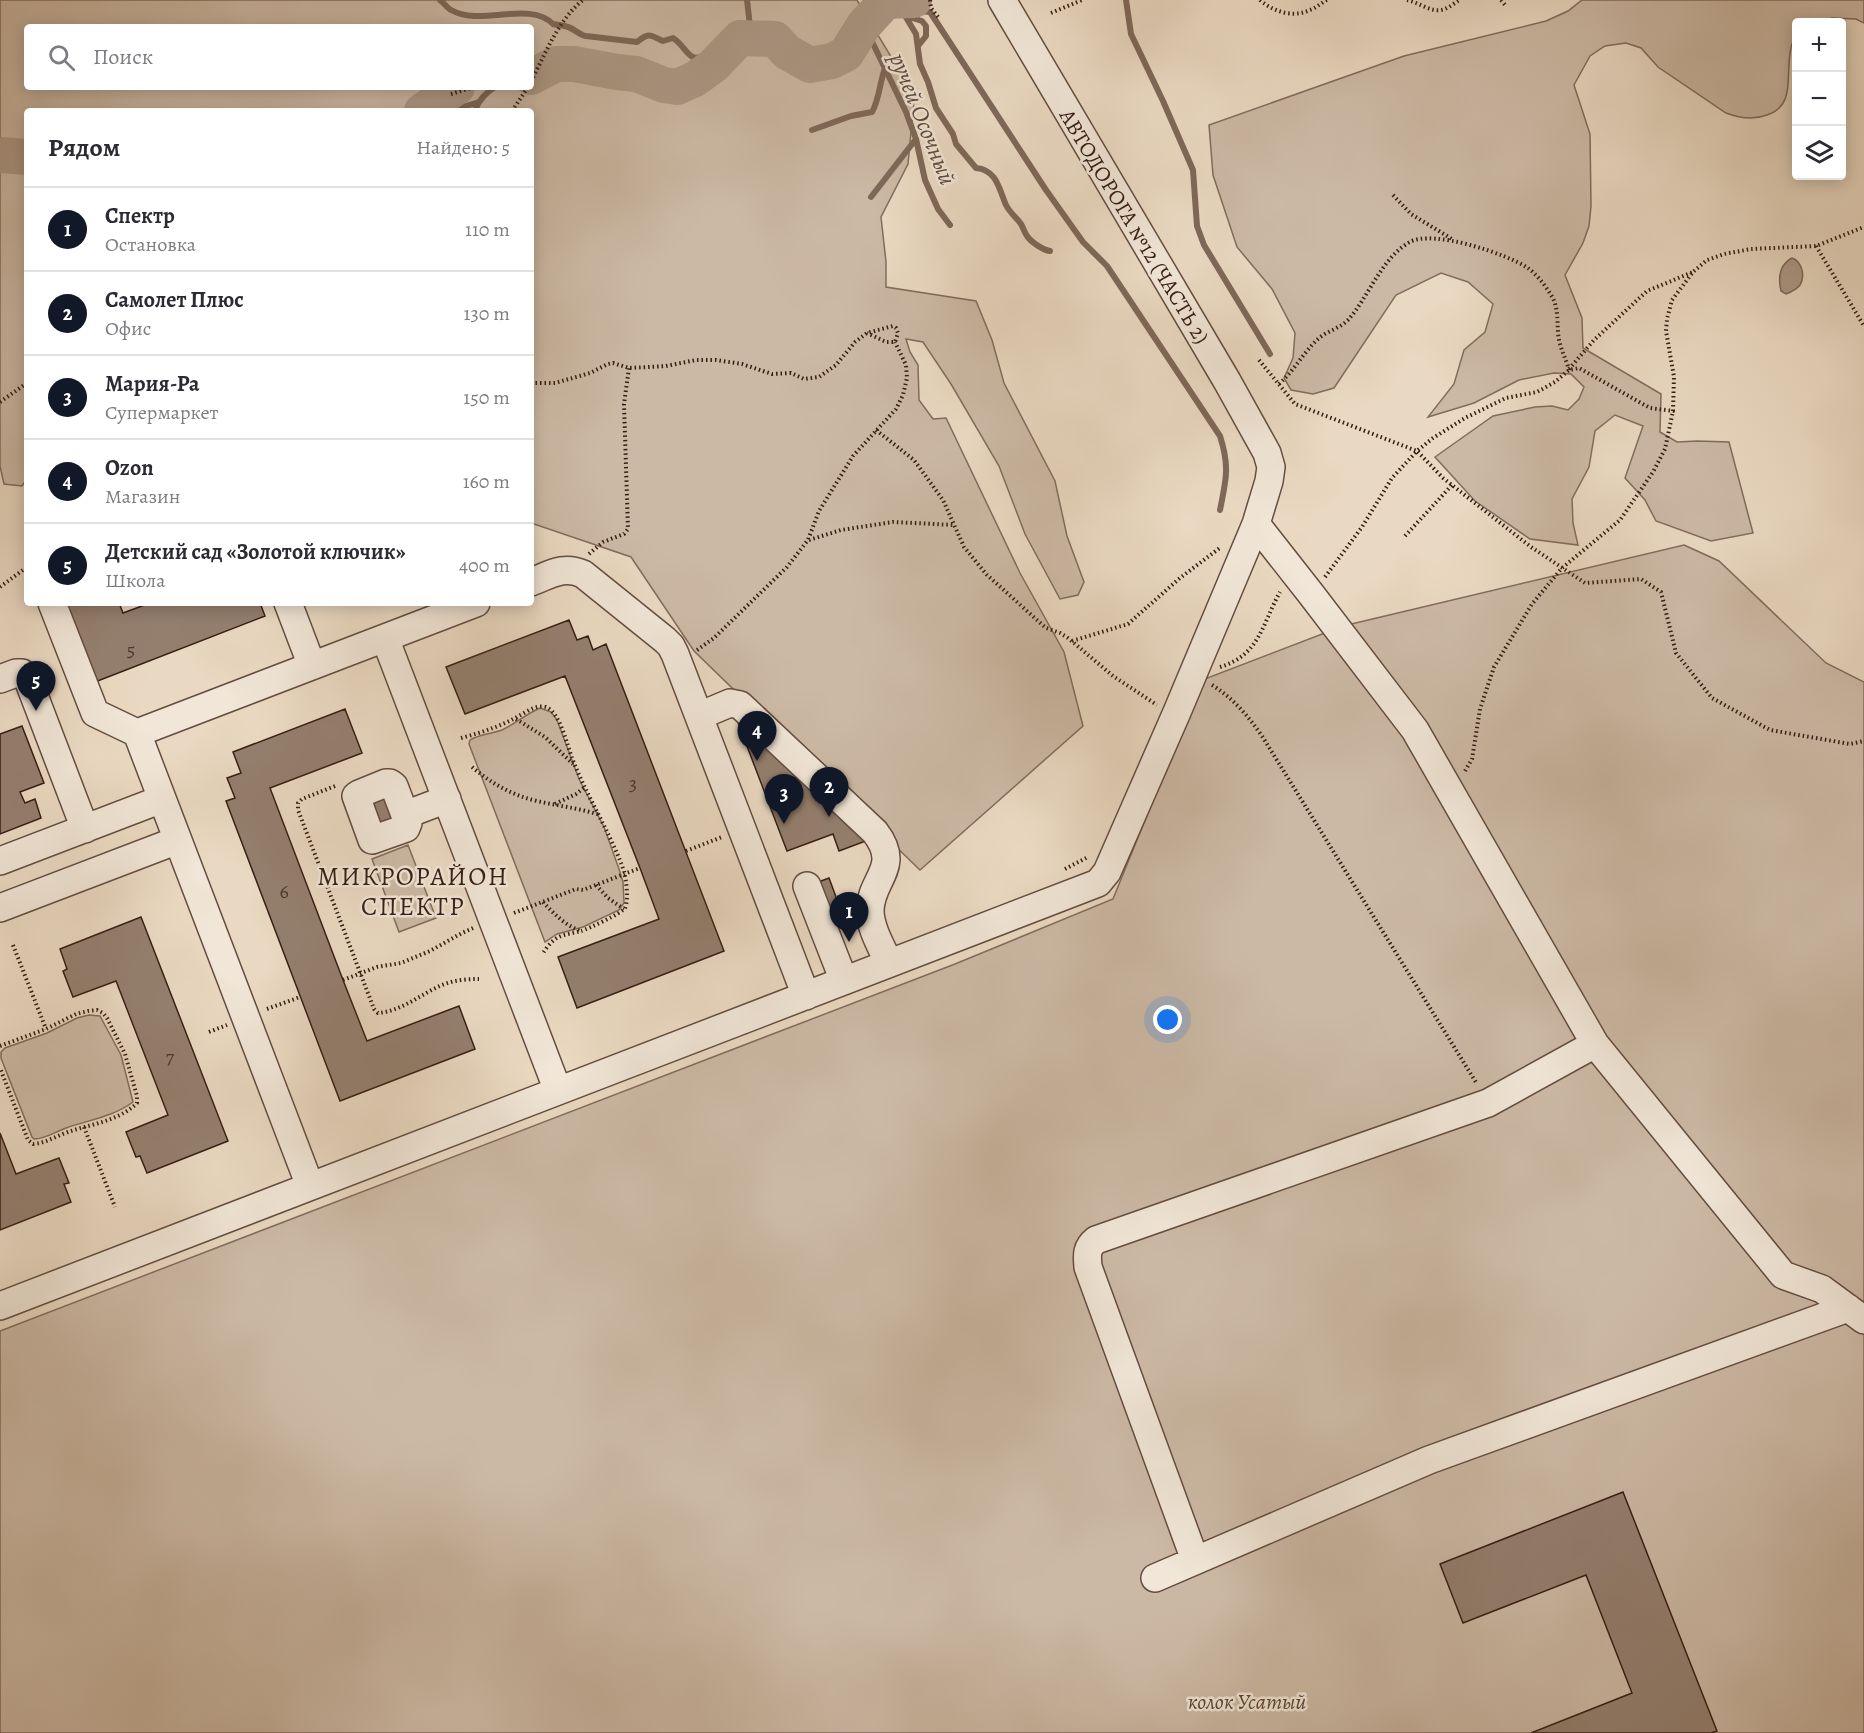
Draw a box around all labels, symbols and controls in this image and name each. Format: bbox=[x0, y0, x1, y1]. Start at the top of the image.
map controls bbox=[1792, 18, 1846, 180]
button: + bbox=[1792, 18, 1846, 72]
search box bbox=[24, 24, 534, 90]
icon: search bbox=[45, 41, 78, 74]
text: Поиск bbox=[93, 42, 153, 72]
water label: ручей Осочный bbox=[882, 47, 964, 190]
button: − bbox=[1792, 72, 1846, 126]
street label: АВТОДОРОГА №12 (ЧАСТЬ 2) bbox=[1052, 103, 1216, 350]
button: layers bbox=[1792, 126, 1846, 180]
text: Рядом bbox=[48, 130, 120, 165]
text: Найдено: 5 bbox=[416, 134, 510, 161]
text: Спектр bbox=[105, 201, 175, 231]
text: 1 bbox=[64, 216, 71, 243]
text: 110 m bbox=[465, 216, 510, 243]
text: Остановка bbox=[105, 231, 196, 258]
text: Самолет Плюс bbox=[105, 285, 244, 315]
text: 2 bbox=[63, 300, 72, 327]
text: 130 m bbox=[464, 300, 510, 327]
text: Офис bbox=[105, 315, 151, 342]
text: Мария-Ра bbox=[105, 369, 199, 399]
text: 3 bbox=[63, 384, 72, 411]
text: 150 m bbox=[463, 384, 510, 411]
text: Супермаркет bbox=[105, 399, 219, 426]
text: Ozon bbox=[105, 453, 154, 483]
text: 4 bbox=[63, 468, 72, 495]
text: 160 m bbox=[463, 468, 510, 495]
text: Магазин bbox=[105, 483, 180, 510]
text: Детский сад «Золотой ключик» bbox=[105, 537, 406, 567]
text: 5 bbox=[63, 552, 72, 579]
text: 400 m bbox=[459, 552, 510, 579]
text: Школа bbox=[105, 567, 165, 594]
house number: 5 bbox=[127, 636, 135, 663]
pin: 5 bbox=[16, 662, 56, 711]
pin: 4 bbox=[738, 712, 777, 761]
pin: 2 bbox=[810, 768, 848, 817]
house number: 3 bbox=[629, 770, 637, 797]
pin: 3 bbox=[764, 774, 804, 824]
district label: МИКРОРАЙОН СПЕКТР bbox=[317, 859, 509, 924]
house number: 6 bbox=[279, 878, 289, 905]
pin: 1 bbox=[830, 892, 868, 942]
your location bbox=[1153, 1005, 1182, 1034]
house number: 7 bbox=[166, 1043, 175, 1070]
park label: колок Усатый bbox=[1188, 1687, 1306, 1717]

